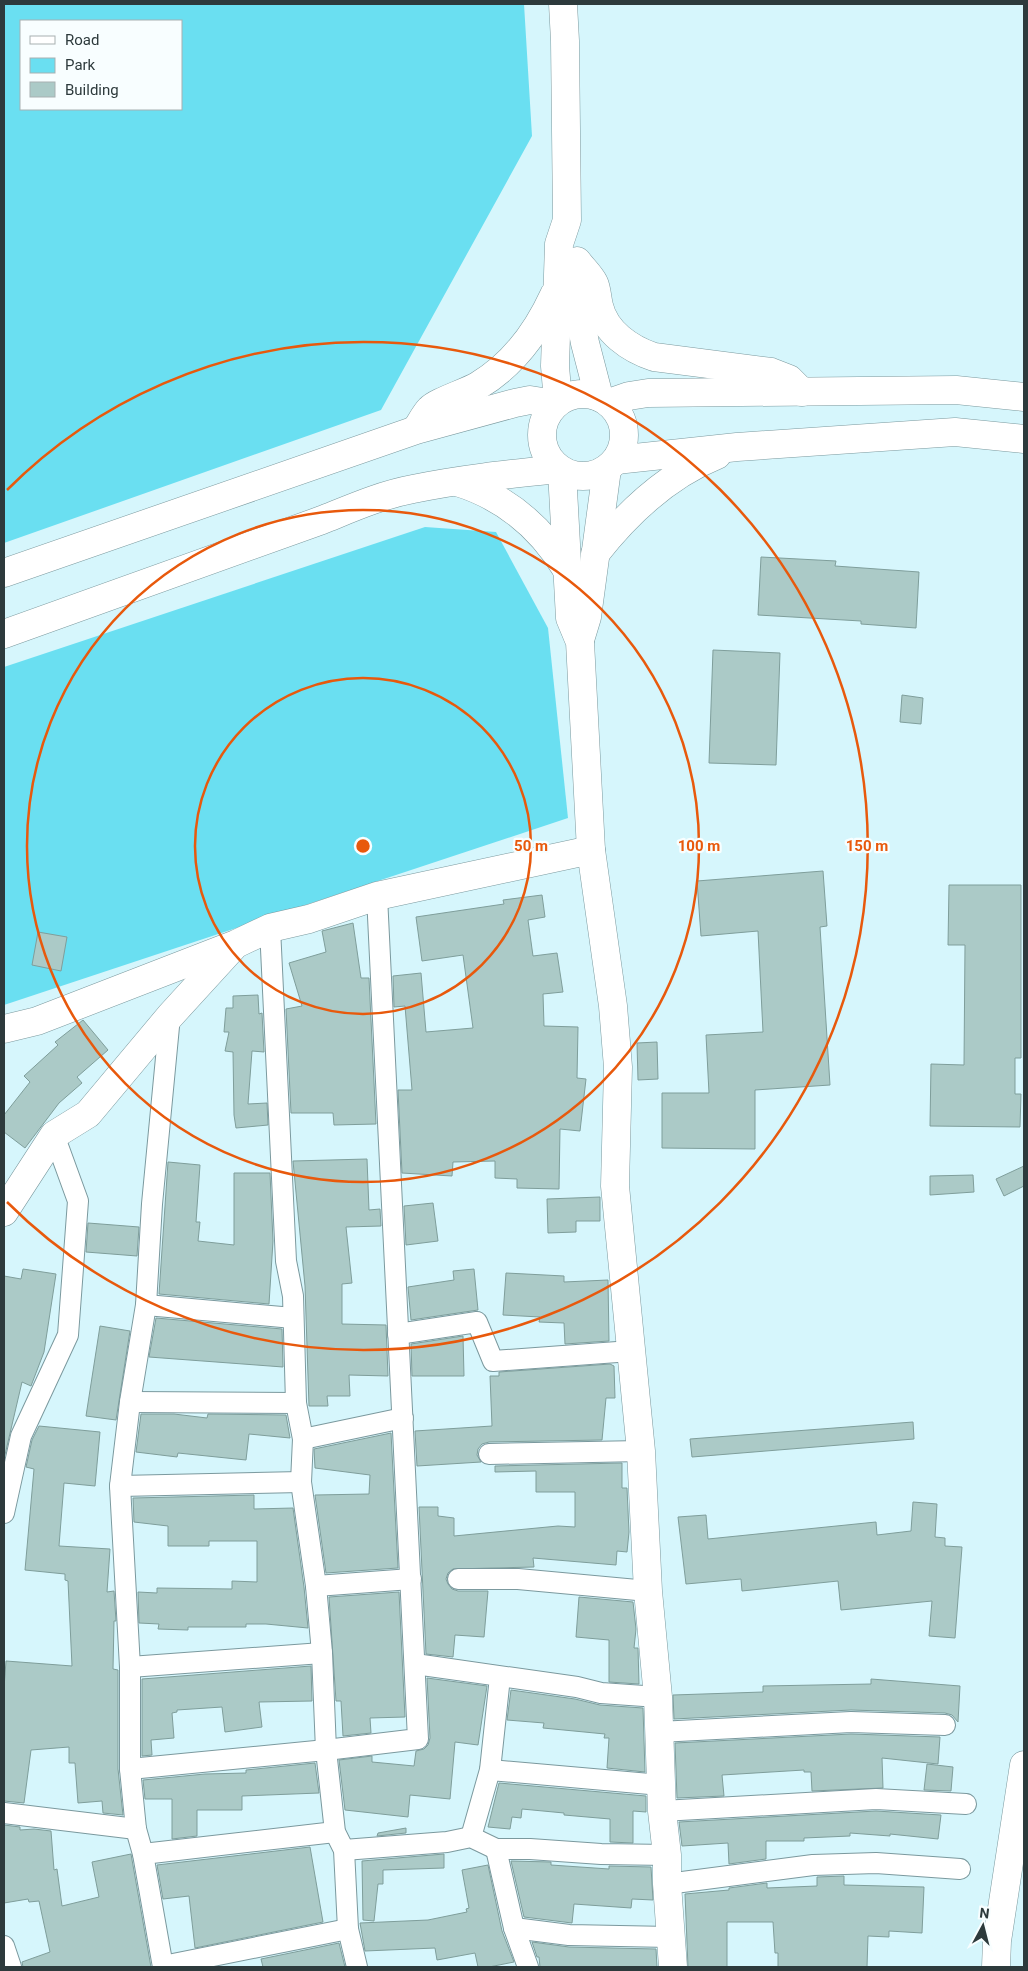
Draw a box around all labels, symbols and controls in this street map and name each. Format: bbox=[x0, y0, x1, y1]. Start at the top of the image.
legend bbox=[20, 20, 182, 110]
text: Road bbox=[65, 31, 99, 49]
text: Park bbox=[65, 56, 96, 74]
text: Building bbox=[65, 81, 119, 99]
centre of rings bbox=[354, 837, 372, 855]
text: 50 m bbox=[514, 837, 548, 855]
text: 100 m bbox=[678, 837, 720, 855]
text: 150 m bbox=[846, 837, 888, 855]
north arrow bbox=[958, 1901, 1008, 1951]
text: N bbox=[979, 1905, 990, 1922]

